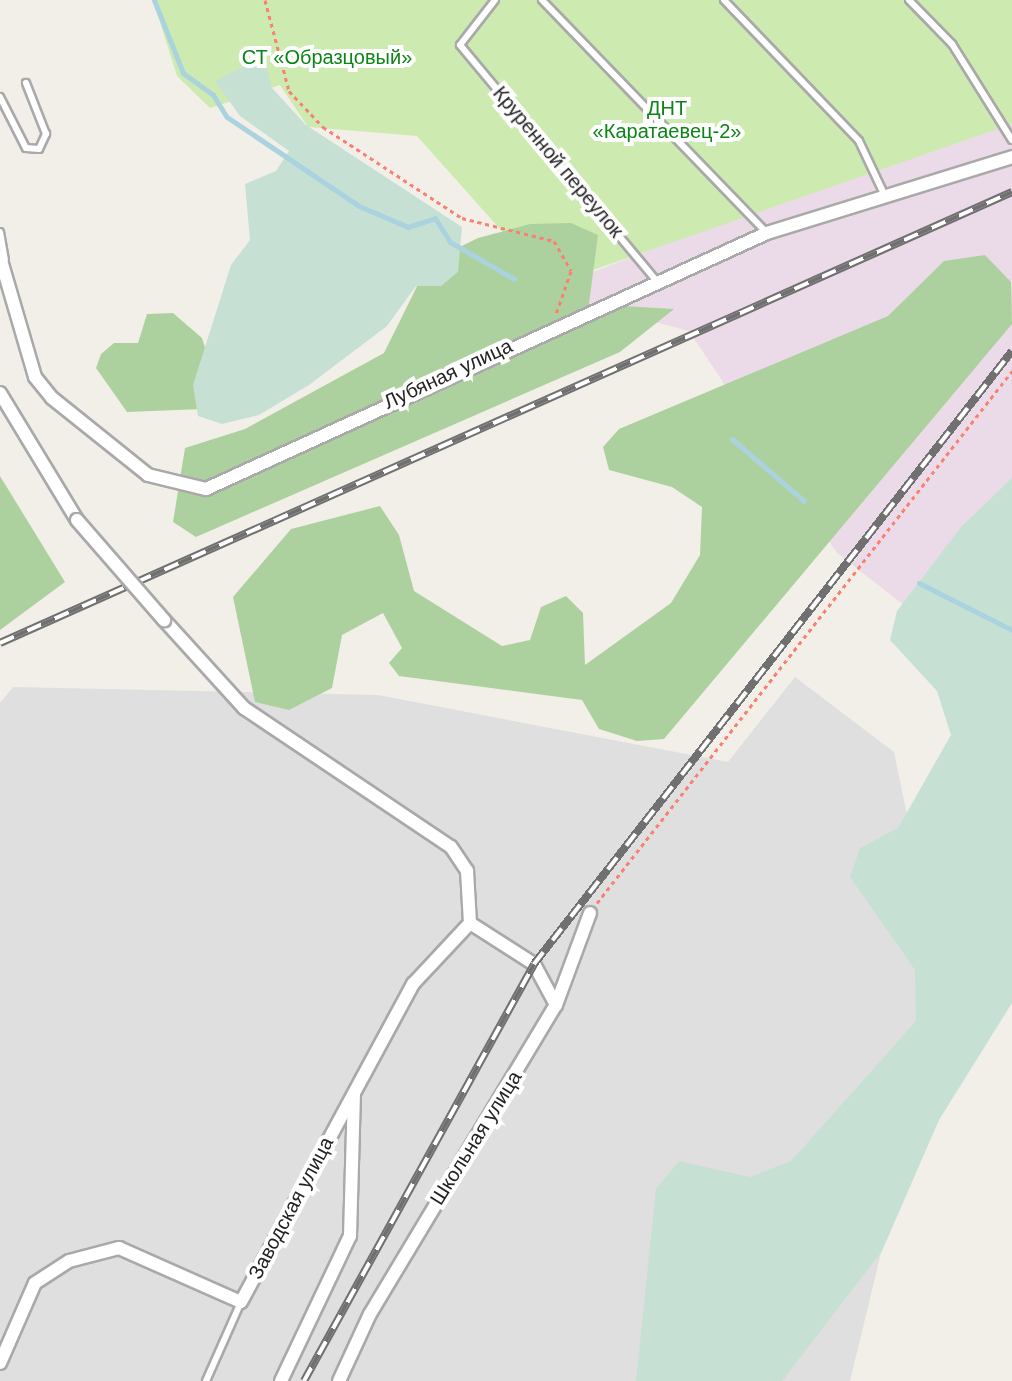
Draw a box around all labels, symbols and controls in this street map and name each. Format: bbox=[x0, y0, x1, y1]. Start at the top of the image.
park label: СТ «Образцовый» bbox=[242, 45, 412, 69]
street label: Круренной переулок bbox=[488, 82, 628, 242]
park label: ДНТ «Каратаевец-2» bbox=[593, 97, 741, 144]
street label: Лубяная улица bbox=[380, 334, 516, 414]
street label: Школьная улица bbox=[425, 1067, 527, 1209]
street label: Заводская улица bbox=[243, 1133, 339, 1283]

